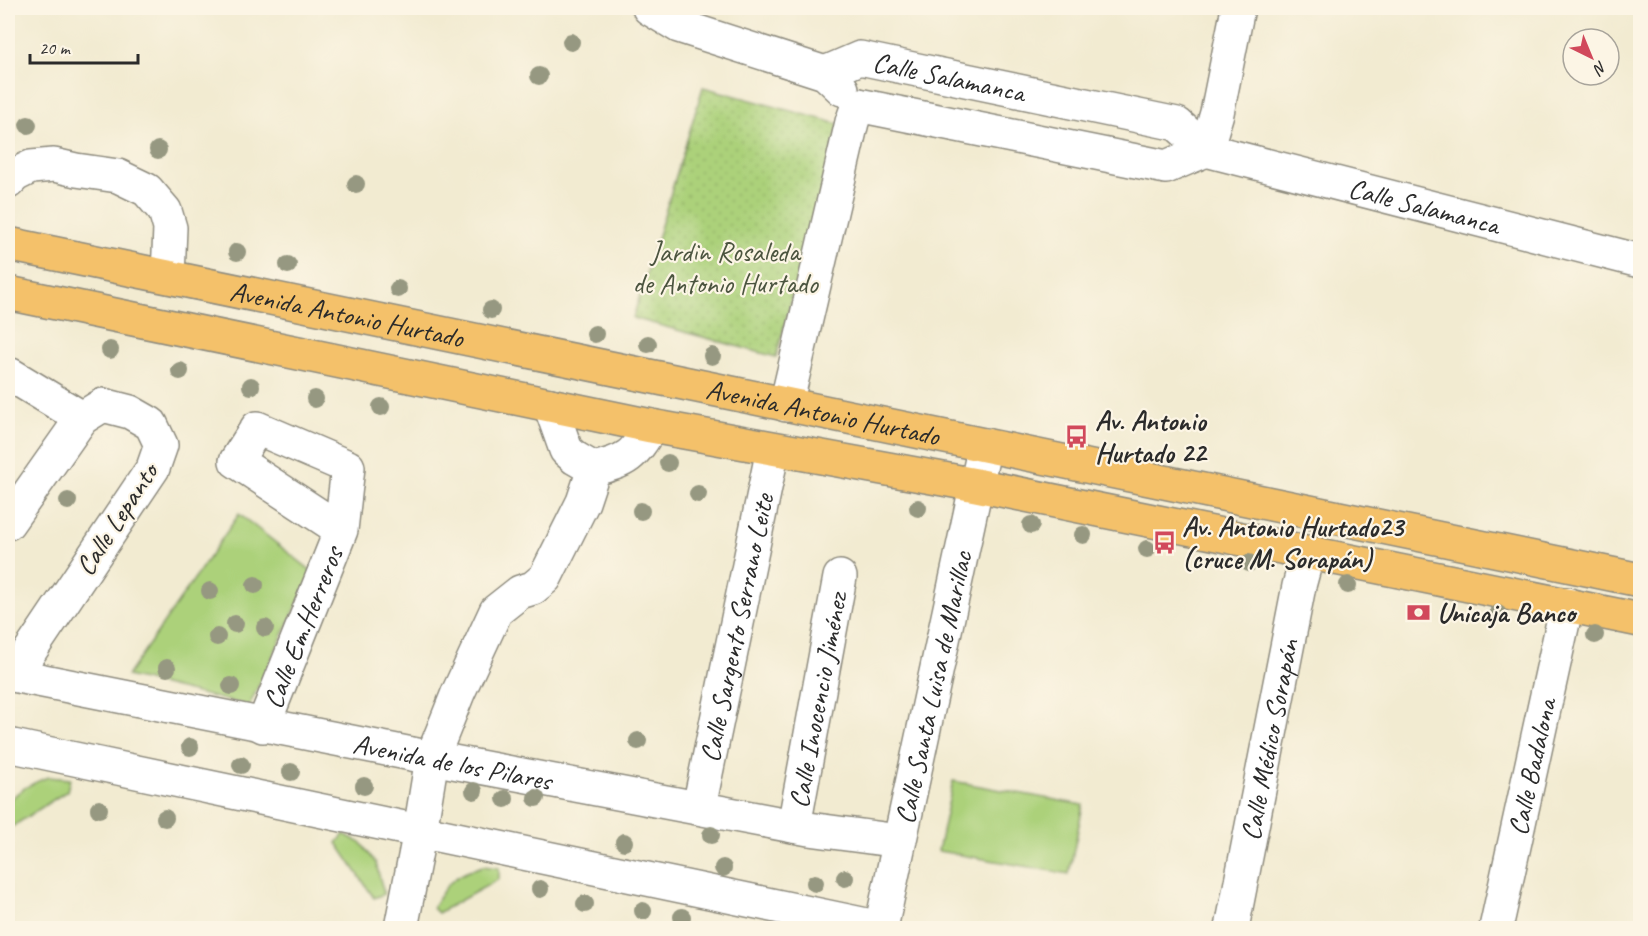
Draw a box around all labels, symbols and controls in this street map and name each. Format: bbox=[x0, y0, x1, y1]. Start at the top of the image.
scale bar bbox=[30, 27, 138, 65]
north arrow bbox=[1561, 27, 1621, 87]
text: 20 m bbox=[39, 37, 72, 59]
street label: Calle Salamanca bbox=[870, 44, 1031, 110]
text: N bbox=[1588, 57, 1611, 80]
street label: Calle Salamanca bbox=[1345, 170, 1506, 243]
park label: Jardin Rosaleda de Antonio Hurtado bbox=[632, 234, 820, 301]
street label: Avenida Antonio Hurtado bbox=[227, 273, 469, 356]
street label: Avenida Antonio Hurtado bbox=[703, 371, 945, 454]
place label: Av. Antonio Hurtado 22 bbox=[1095, 403, 1208, 470]
bus stop icon: Av. Antonio Hurtado 22 bbox=[1064, 423, 1090, 449]
street label: Calle Lepanto bbox=[67, 454, 167, 582]
street label: Calle Sargento Serrano Leite bbox=[692, 489, 782, 765]
place label: Av. Antonio Hurtado23 (cruce M. Sorapán) bbox=[1182, 509, 1406, 576]
bus stop icon: Av. Antonio Hurtado23 (cruce M. Sorapán) bbox=[1151, 529, 1177, 555]
street label: Calle Em.Herreros bbox=[255, 540, 351, 713]
street label: Calle Santa Luisa de Marillac bbox=[887, 546, 980, 827]
street label: Calle Inocencio Jiménez bbox=[781, 588, 855, 811]
place label: Unicaja Banco bbox=[1437, 595, 1578, 630]
bank icon: Unicaja Banco bbox=[1406, 599, 1432, 625]
street label: Calle Médico Sorapán bbox=[1233, 635, 1306, 843]
street label: Calle Badalona bbox=[1500, 693, 1564, 838]
street label: Avenida de los Pilares bbox=[350, 726, 557, 799]

